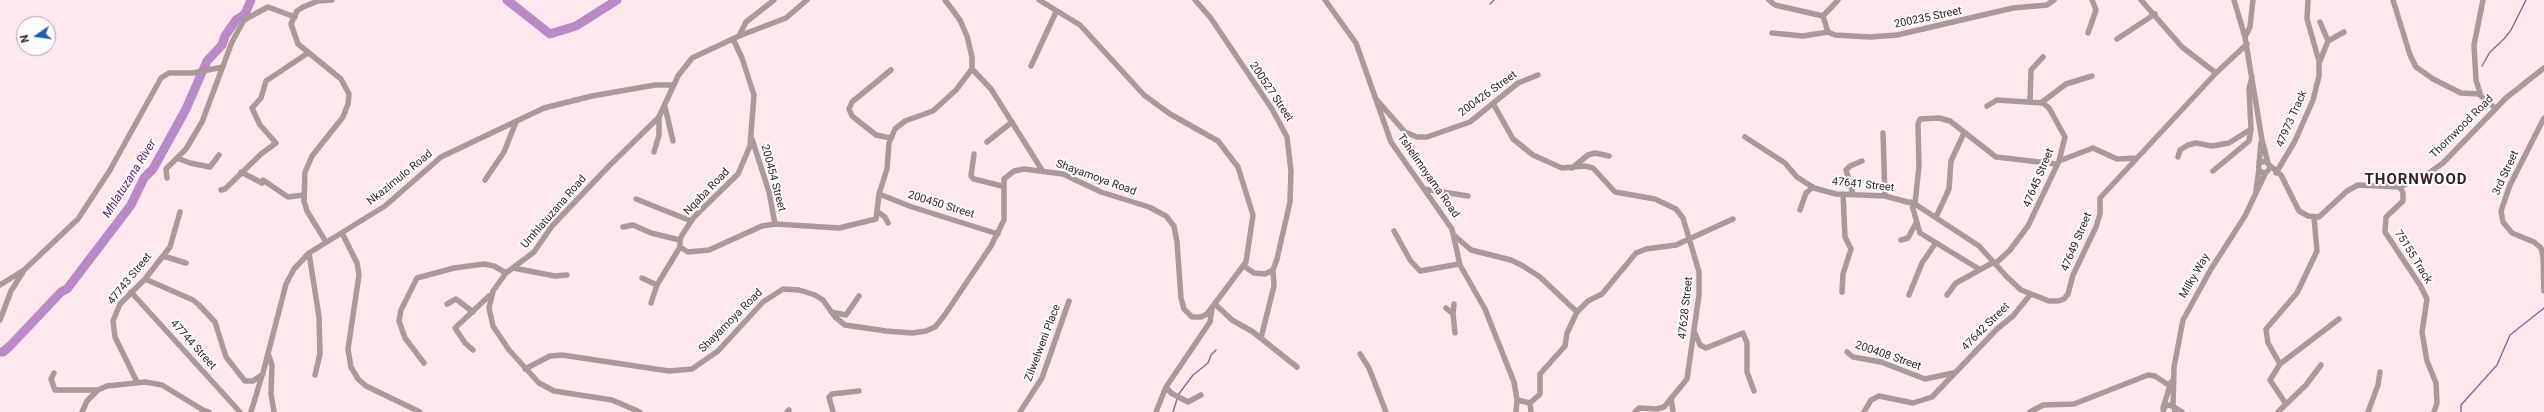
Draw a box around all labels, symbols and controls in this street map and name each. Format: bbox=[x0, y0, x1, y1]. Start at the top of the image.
street label: 200235 Street bbox=[1893, 4, 1963, 32]
north arrow bbox=[16, 16, 56, 56]
text: N bbox=[18, 33, 32, 44]
street label: 200527 Street bbox=[1246, 60, 1296, 124]
street label: 200426 Street bbox=[1456, 68, 1520, 120]
street label: 47973 Track bbox=[2274, 89, 2310, 149]
street label: Thornwood Road bbox=[2428, 93, 2496, 161]
street label: Tshelimnyama Road bbox=[1394, 132, 1462, 220]
water label: Mhlatuzana River bbox=[100, 137, 160, 221]
street label: 200454 Street bbox=[758, 143, 788, 213]
street label: 47645 Street bbox=[2021, 147, 2057, 209]
street label: Nkazimulo Road bbox=[365, 148, 435, 208]
street label: 3rd Street bbox=[2490, 149, 2522, 197]
street label: Shayamoya Road bbox=[1054, 157, 1138, 199]
street label: Nqaba Road bbox=[681, 166, 733, 218]
district label: THORNWOOD bbox=[2365, 171, 2467, 189]
street label: Umhlatuzana Road bbox=[519, 173, 589, 251]
street label: 47641 Street bbox=[1831, 175, 1895, 195]
street label: 200450 Street bbox=[906, 189, 976, 221]
street label: 47649 Street bbox=[2059, 211, 2095, 273]
street label: 75155 Track bbox=[2391, 228, 2435, 286]
street label: 47743 Street bbox=[105, 250, 155, 308]
street label: Milky Way bbox=[2177, 251, 2213, 301]
street label: 47628 Street bbox=[1676, 276, 1696, 340]
street label: Shayamoya Road bbox=[696, 286, 766, 356]
street label: 47642 Street bbox=[1959, 300, 2013, 354]
street label: Zilwelweni Place bbox=[1022, 303, 1064, 383]
street label: 47744 Street bbox=[167, 317, 219, 373]
street label: 200408 Street bbox=[1853, 339, 1923, 373]

